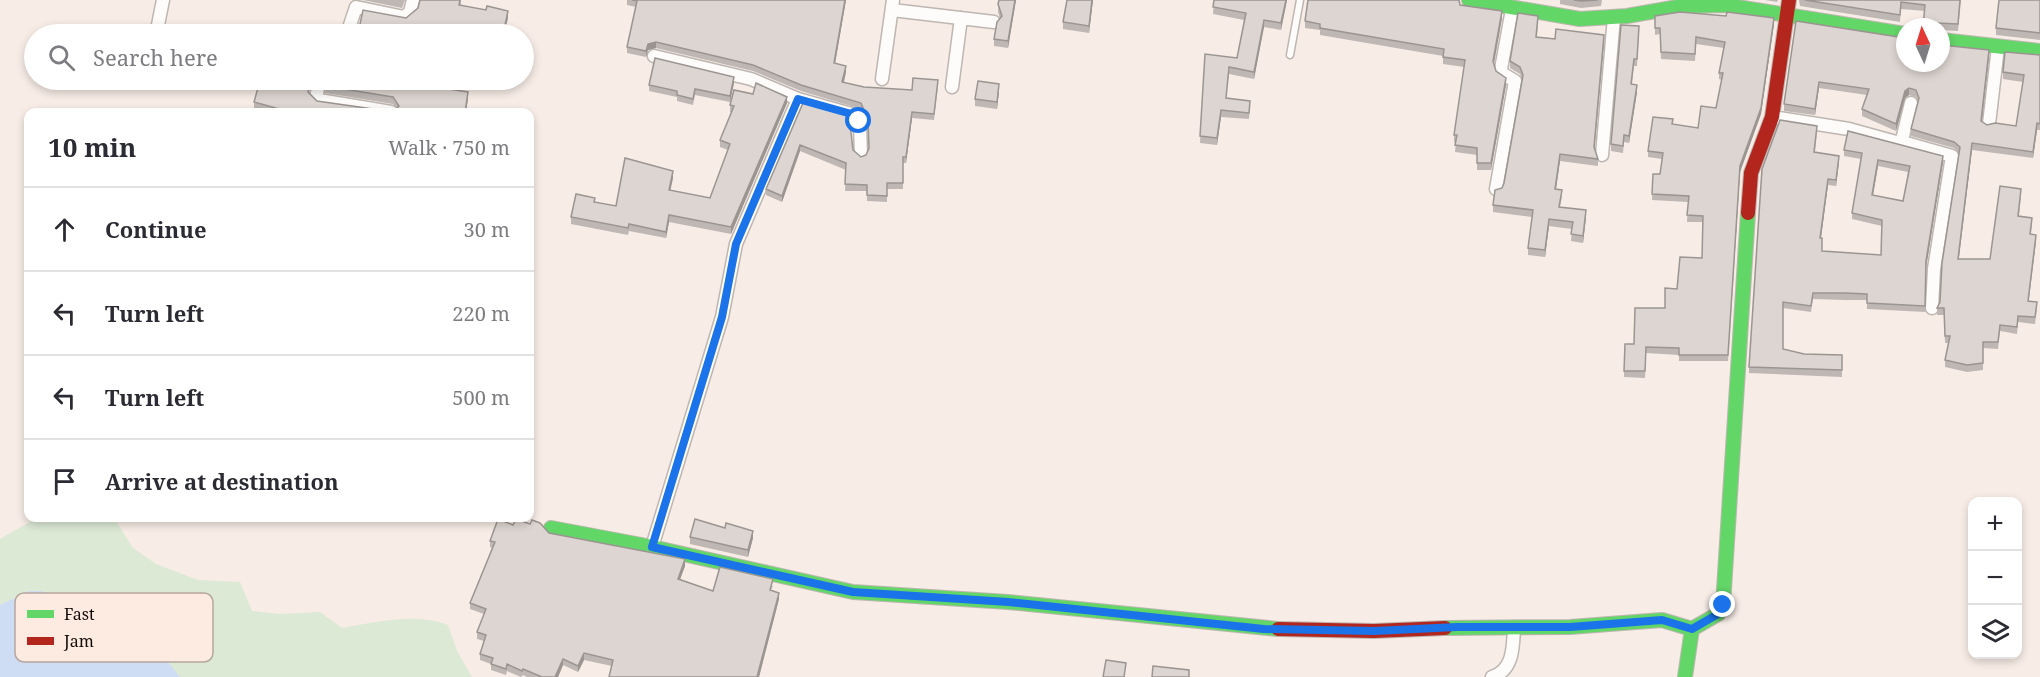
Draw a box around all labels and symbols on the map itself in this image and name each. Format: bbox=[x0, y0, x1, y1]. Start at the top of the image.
north arrow bbox=[1896, 18, 1950, 72]
route start bbox=[845, 107, 871, 133]
route end bbox=[1709, 591, 1735, 617]
legend bbox=[15, 593, 213, 662]
text: Fast bbox=[64, 603, 95, 625]
text: Jam bbox=[63, 630, 94, 652]

